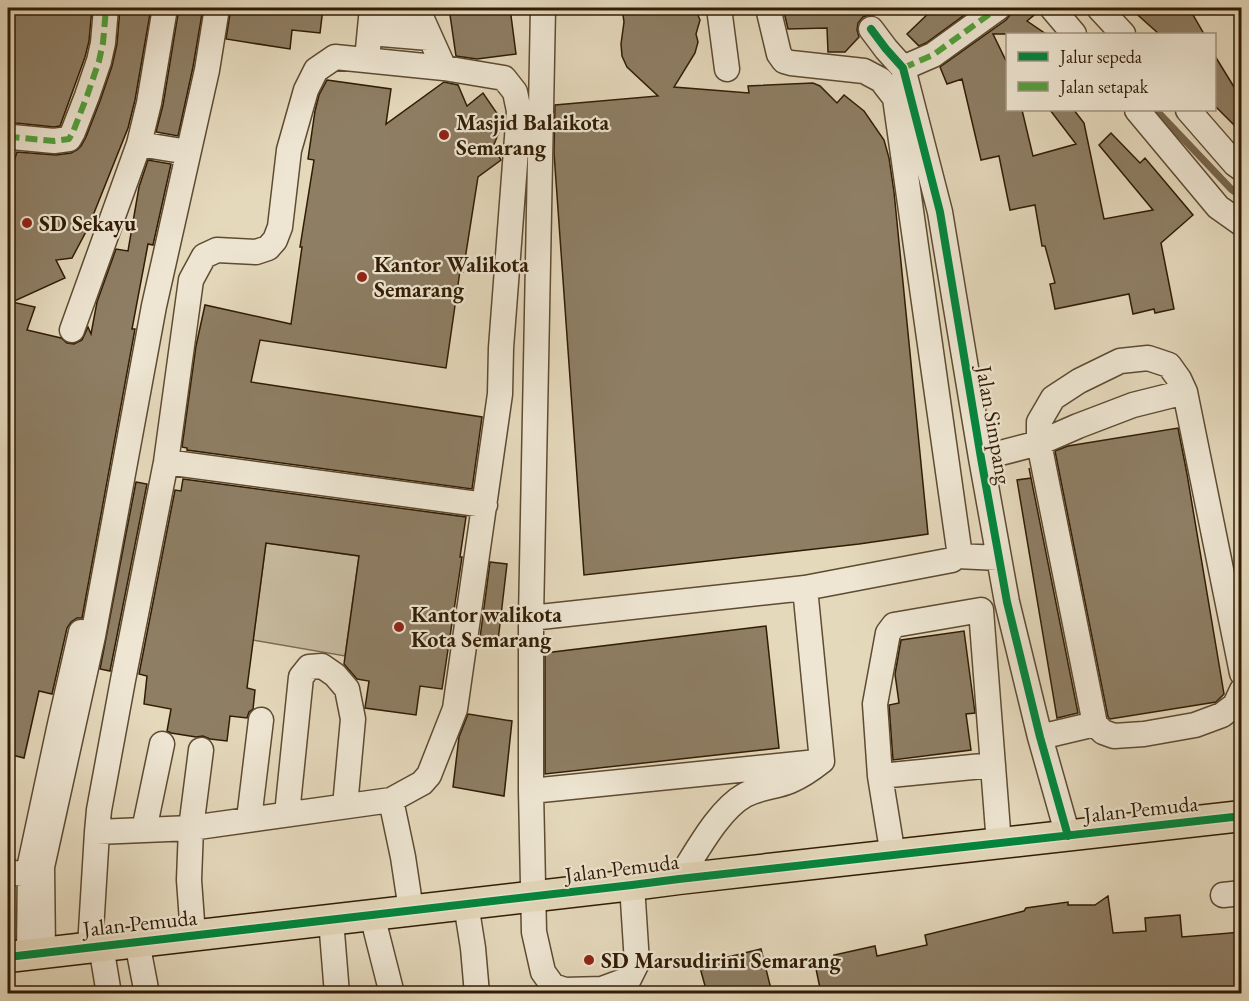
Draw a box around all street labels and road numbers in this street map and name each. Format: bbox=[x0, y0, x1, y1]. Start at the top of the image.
street label: Jalan Simpang bbox=[969, 361, 1019, 487]
street label: Jalan Pemuda bbox=[1081, 789, 1200, 830]
street label: Jalan Pemuda bbox=[561, 847, 681, 890]
street label: Jalan Pemuda bbox=[80, 903, 199, 944]

